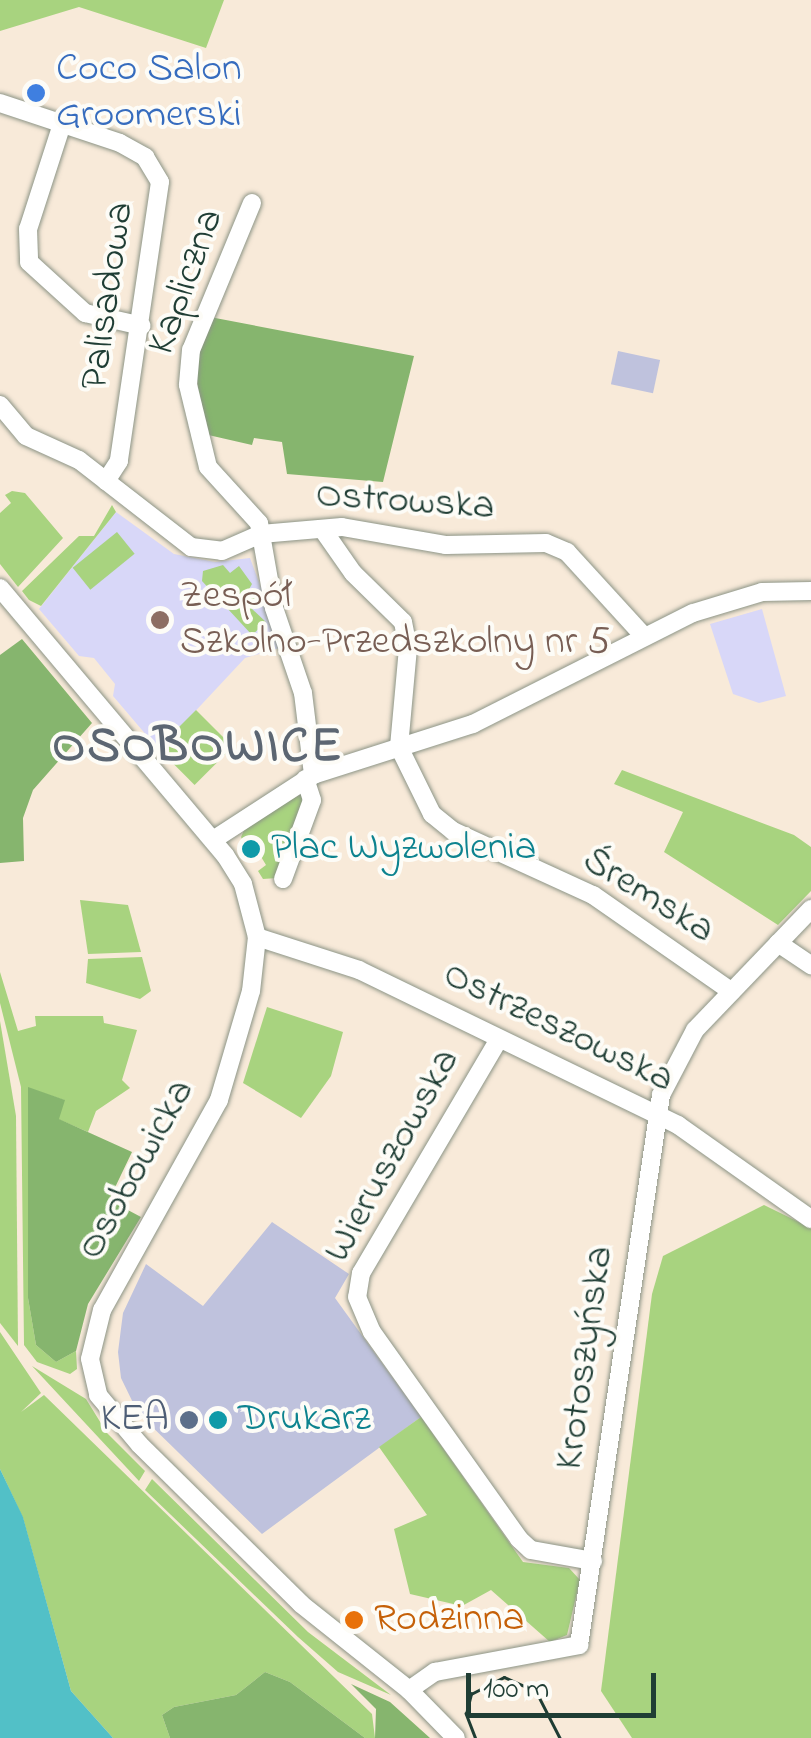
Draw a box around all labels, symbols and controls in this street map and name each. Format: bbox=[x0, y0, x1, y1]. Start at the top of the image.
place label: Coco Salon Groomerski bbox=[56, 46, 242, 140]
marker: Coco Salon Groomerski bbox=[25, 82, 47, 104]
street label: Palisadowa bbox=[72, 199, 146, 393]
street label: Kapliczna bbox=[139, 203, 235, 361]
street label: Ostrowska bbox=[314, 472, 496, 532]
place label: Zespół Szkolno-Przedszkolny nr 5 bbox=[180, 573, 610, 667]
marker: Zespół Szkolno-Przedszkolny nr 5 bbox=[149, 609, 171, 631]
district label: OSOBOWICE bbox=[52, 718, 344, 778]
place label: Plac Wyzwolenia bbox=[271, 825, 536, 873]
street label: Śremska bbox=[573, 837, 723, 955]
marker: Plac Wyzwolenia bbox=[240, 838, 262, 860]
street label: Ostrzeszowska bbox=[435, 951, 681, 1105]
street label: Wieruszowska bbox=[315, 1041, 471, 1271]
street label: Osobowicka bbox=[68, 1072, 206, 1268]
street label: Krotoszyńska bbox=[547, 1243, 625, 1473]
place label: KEA bbox=[101, 1396, 169, 1444]
place label: Drukarz bbox=[238, 1396, 371, 1444]
marker: KEA bbox=[178, 1409, 200, 1431]
marker: Drukarz bbox=[207, 1409, 229, 1431]
place label: Rodzinna bbox=[374, 1596, 524, 1644]
marker: Rodzinna bbox=[343, 1609, 365, 1631]
scale bar bbox=[471, 1653, 661, 1715]
text: 100 m bbox=[483, 1668, 549, 1712]

